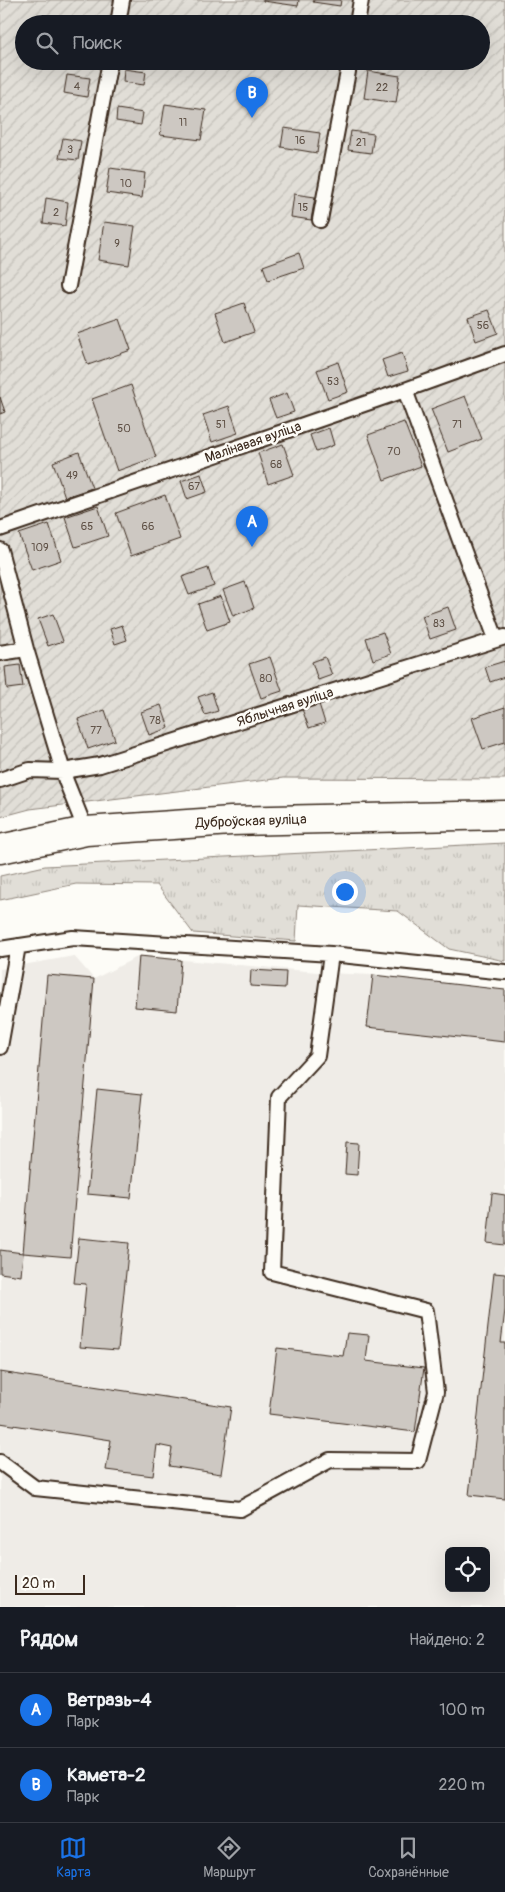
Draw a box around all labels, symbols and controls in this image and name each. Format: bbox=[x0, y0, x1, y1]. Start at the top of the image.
search box bbox=[15, 15, 490, 70]
icon: search bbox=[33, 29, 61, 57]
text: Поиск bbox=[73, 31, 123, 55]
pin: B bbox=[236, 77, 268, 118]
house number: 4 bbox=[74, 80, 81, 93]
house number: 22 bbox=[376, 81, 388, 94]
house number: 11 bbox=[179, 116, 187, 129]
house number: 16 bbox=[295, 134, 305, 147]
house number: 21 bbox=[356, 136, 366, 149]
house number: 3 bbox=[67, 143, 73, 156]
house number: 10 bbox=[120, 177, 132, 190]
house number: 15 bbox=[298, 201, 308, 214]
house number: 2 bbox=[53, 206, 59, 219]
house number: 9 bbox=[114, 237, 120, 250]
house number: 56 bbox=[477, 319, 489, 332]
house number: 53 bbox=[327, 375, 339, 388]
street label: Малінавая вуліца bbox=[202, 418, 304, 466]
house number: 51 bbox=[216, 418, 226, 431]
house number: 71 bbox=[452, 418, 462, 431]
house number: 50 bbox=[117, 422, 131, 435]
house number: 70 bbox=[387, 445, 401, 458]
house number: 68 bbox=[270, 458, 282, 471]
house number: 49 bbox=[66, 469, 78, 482]
house number: 67 bbox=[188, 480, 200, 493]
pin: A bbox=[236, 506, 268, 547]
house number: 65 bbox=[81, 520, 93, 533]
house number: 66 bbox=[142, 520, 154, 533]
house number: 109 bbox=[31, 541, 49, 554]
house number: 83 bbox=[433, 617, 445, 630]
house number: 80 bbox=[259, 672, 273, 685]
street label: Яблычная вуліца bbox=[234, 683, 336, 731]
house number: 78 bbox=[149, 714, 161, 727]
house number: 77 bbox=[90, 724, 102, 737]
street label: Дуброўская вуліца bbox=[194, 811, 307, 831]
your location bbox=[332, 879, 358, 905]
map controls bbox=[445, 1547, 490, 1592]
button: locate bbox=[445, 1547, 490, 1592]
scale bar bbox=[15, 1572, 85, 1595]
text: 20 m bbox=[22, 1575, 55, 1592]
text: Рядом bbox=[20, 1626, 78, 1653]
text: Найдено: 2 bbox=[409, 1630, 485, 1650]
text: Ветразь-4 bbox=[67, 1688, 151, 1712]
text: A bbox=[31, 1700, 41, 1720]
text: 100 m bbox=[439, 1700, 485, 1720]
text: Парк bbox=[67, 1712, 100, 1732]
text: Камета-2 bbox=[67, 1763, 146, 1787]
text: B bbox=[31, 1775, 41, 1795]
text: 220 m bbox=[439, 1775, 485, 1795]
text: Парк bbox=[67, 1787, 100, 1807]
tab: Карта bbox=[56, 1834, 91, 1881]
tab: Маршрут bbox=[203, 1834, 256, 1881]
tab: Сохранённые bbox=[368, 1834, 449, 1881]

